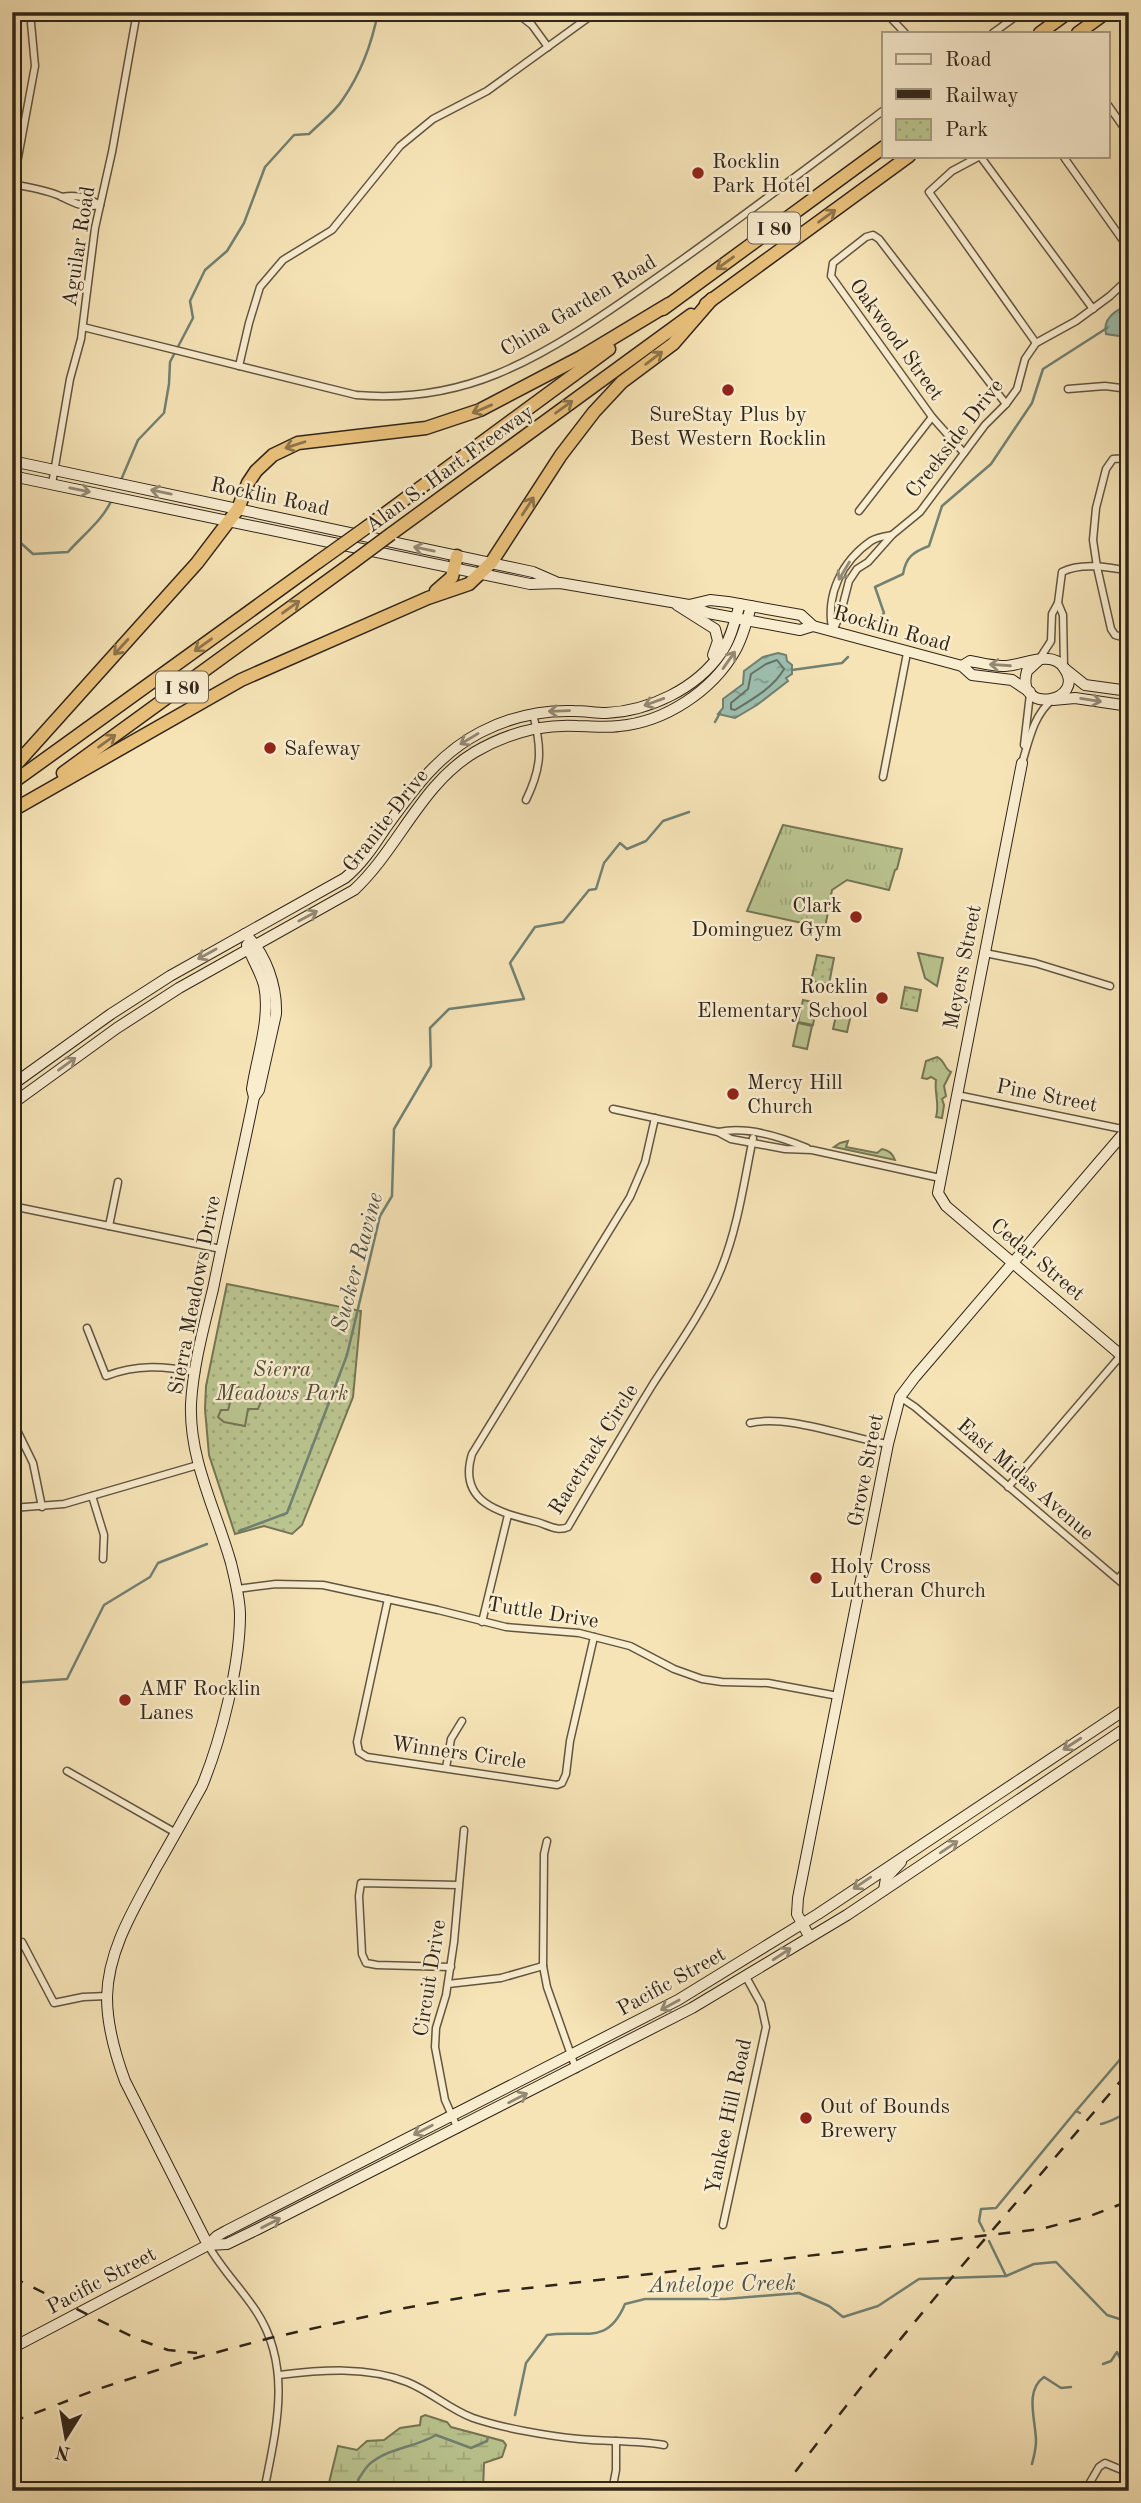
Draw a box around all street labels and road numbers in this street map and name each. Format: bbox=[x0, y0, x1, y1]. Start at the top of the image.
street label: Aguilar Road bbox=[60, 185, 99, 308]
road number: I 80 bbox=[748, 212, 800, 244]
street label: China Garden Road bbox=[497, 252, 660, 361]
street label: Oakwood Street bbox=[845, 275, 947, 405]
street label: Creekside Drive bbox=[902, 375, 1008, 502]
street label: Alan S. Hart Freeway bbox=[362, 401, 538, 537]
street label: Rocklin Road bbox=[208, 475, 331, 520]
street label: Rocklin Road bbox=[831, 603, 953, 656]
road number: I 80 bbox=[156, 672, 208, 702]
street label: Granite Drive bbox=[340, 765, 433, 876]
street label: Meyers Street bbox=[941, 903, 986, 1031]
street label: Pine Street bbox=[994, 1076, 1099, 1117]
street label: Sierra Meadows Drive bbox=[166, 1194, 225, 1397]
street label: Cedar Street bbox=[986, 1215, 1088, 1305]
street label: Racetrack Circle bbox=[546, 1381, 643, 1519]
street label: Grove Street bbox=[845, 1412, 888, 1529]
street label: East Midas Avenue bbox=[953, 1415, 1097, 1545]
street label: Tuttle Drive bbox=[486, 1594, 600, 1633]
street label: Winners Circle bbox=[390, 1734, 528, 1773]
street label: Circuit Drive bbox=[411, 1918, 450, 2038]
street label: Pacific Street bbox=[614, 1944, 729, 2021]
street label: Yankee Hill Road bbox=[703, 2037, 756, 2196]
street label: Pacific Street bbox=[44, 2244, 160, 2319]

